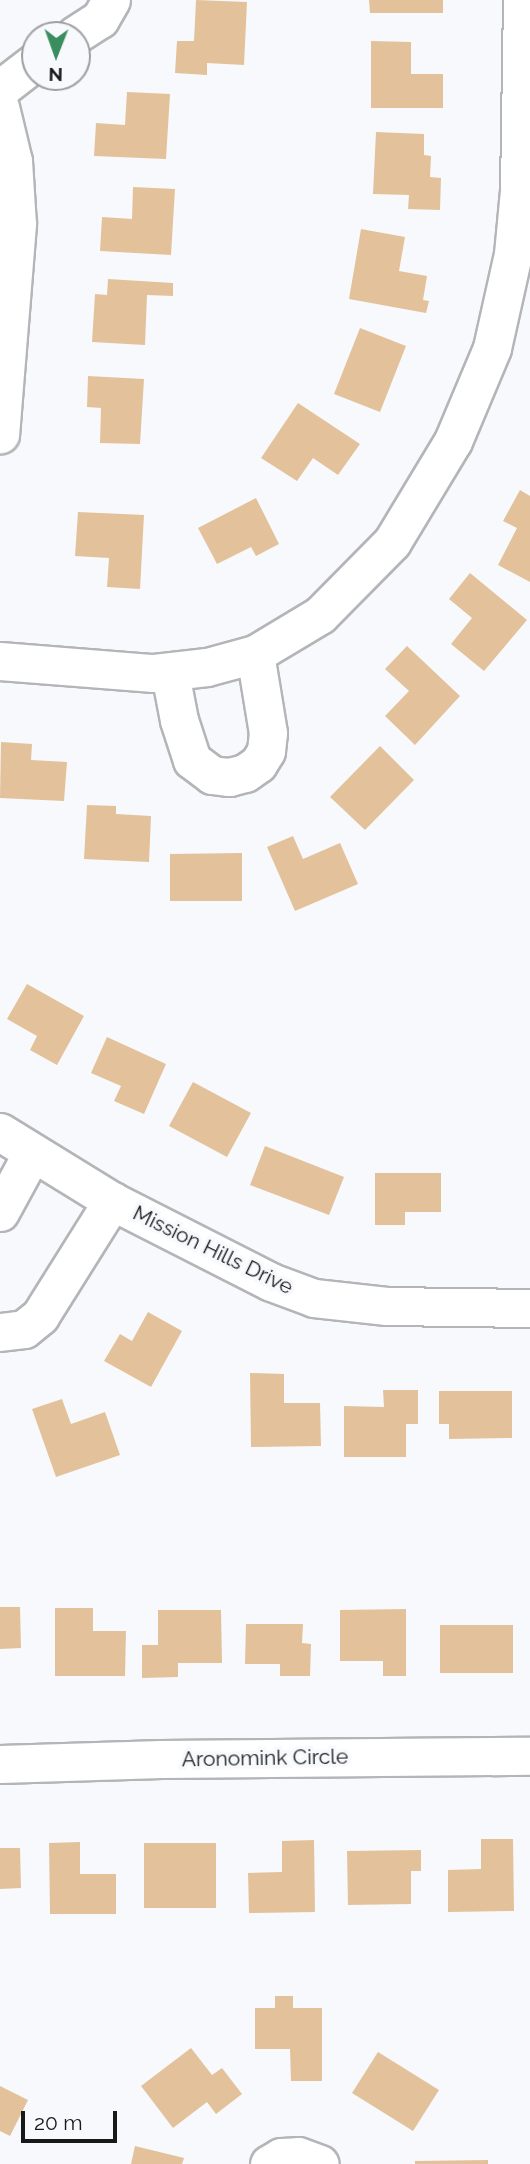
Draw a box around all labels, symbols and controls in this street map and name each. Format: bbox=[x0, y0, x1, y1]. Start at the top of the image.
north arrow bbox=[21, 21, 91, 91]
text: N bbox=[48, 64, 63, 86]
street label: Mission Hills Drive bbox=[129, 1200, 297, 1300]
street label: Aronomink Circle bbox=[181, 1744, 349, 1772]
scale bar bbox=[24, 2098, 121, 2142]
text: 20 m bbox=[34, 2110, 82, 2135]

